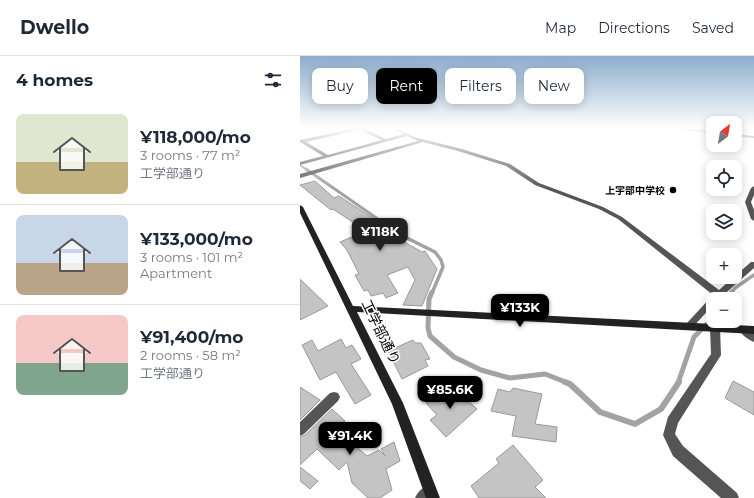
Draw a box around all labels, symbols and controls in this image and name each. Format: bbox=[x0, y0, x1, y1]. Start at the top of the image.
text: Dwello bbox=[20, 16, 89, 39]
text: Map bbox=[545, 19, 576, 37]
text: Directions bbox=[598, 19, 670, 37]
text: Saved bbox=[692, 19, 734, 37]
chip: Buy bbox=[312, 68, 368, 104]
chip: Rent bbox=[376, 68, 437, 104]
chip: Filters bbox=[445, 68, 516, 104]
chip: New bbox=[524, 68, 584, 104]
icon: filters bbox=[262, 69, 284, 91]
text: 4 homes bbox=[16, 70, 93, 90]
north arrow bbox=[706, 116, 742, 152]
map controls bbox=[706, 116, 742, 328]
text: ¥118,000/mo bbox=[140, 127, 251, 147]
icon: home bbox=[48, 130, 96, 178]
text: 3 rooms · 77 m² bbox=[140, 147, 240, 163]
button: locate bbox=[706, 160, 742, 196]
text: 工学部通り bbox=[140, 165, 205, 181]
place label: 上宇部中学校 bbox=[605, 184, 665, 197]
marker: 上宇部中学校 bbox=[668, 185, 678, 195]
button: layers bbox=[706, 204, 742, 240]
pin: ¥118K bbox=[352, 218, 408, 252]
text: ¥118K bbox=[361, 223, 399, 239]
text: ¥133,000/mo bbox=[140, 229, 253, 249]
icon: home bbox=[48, 231, 96, 279]
button: + bbox=[706, 248, 742, 284]
text: 3 rooms · 101 m² bbox=[140, 249, 243, 265]
text: Apartment bbox=[140, 265, 212, 281]
button: − bbox=[706, 292, 742, 328]
pin: ¥133K bbox=[492, 294, 548, 328]
street label: 工学部通り bbox=[358, 297, 404, 367]
text: ¥133K bbox=[500, 299, 540, 315]
text: ¥91,400/mo bbox=[140, 327, 243, 347]
icon: home bbox=[48, 331, 96, 379]
text: 2 rooms · 58 m² bbox=[140, 347, 241, 363]
text: 工学部通り bbox=[140, 365, 205, 381]
pin: ¥85.6K bbox=[417, 376, 483, 410]
text: ¥85.6K bbox=[427, 381, 473, 397]
pin: ¥91.4K bbox=[317, 422, 383, 456]
text: ¥91.4K bbox=[328, 427, 372, 443]

